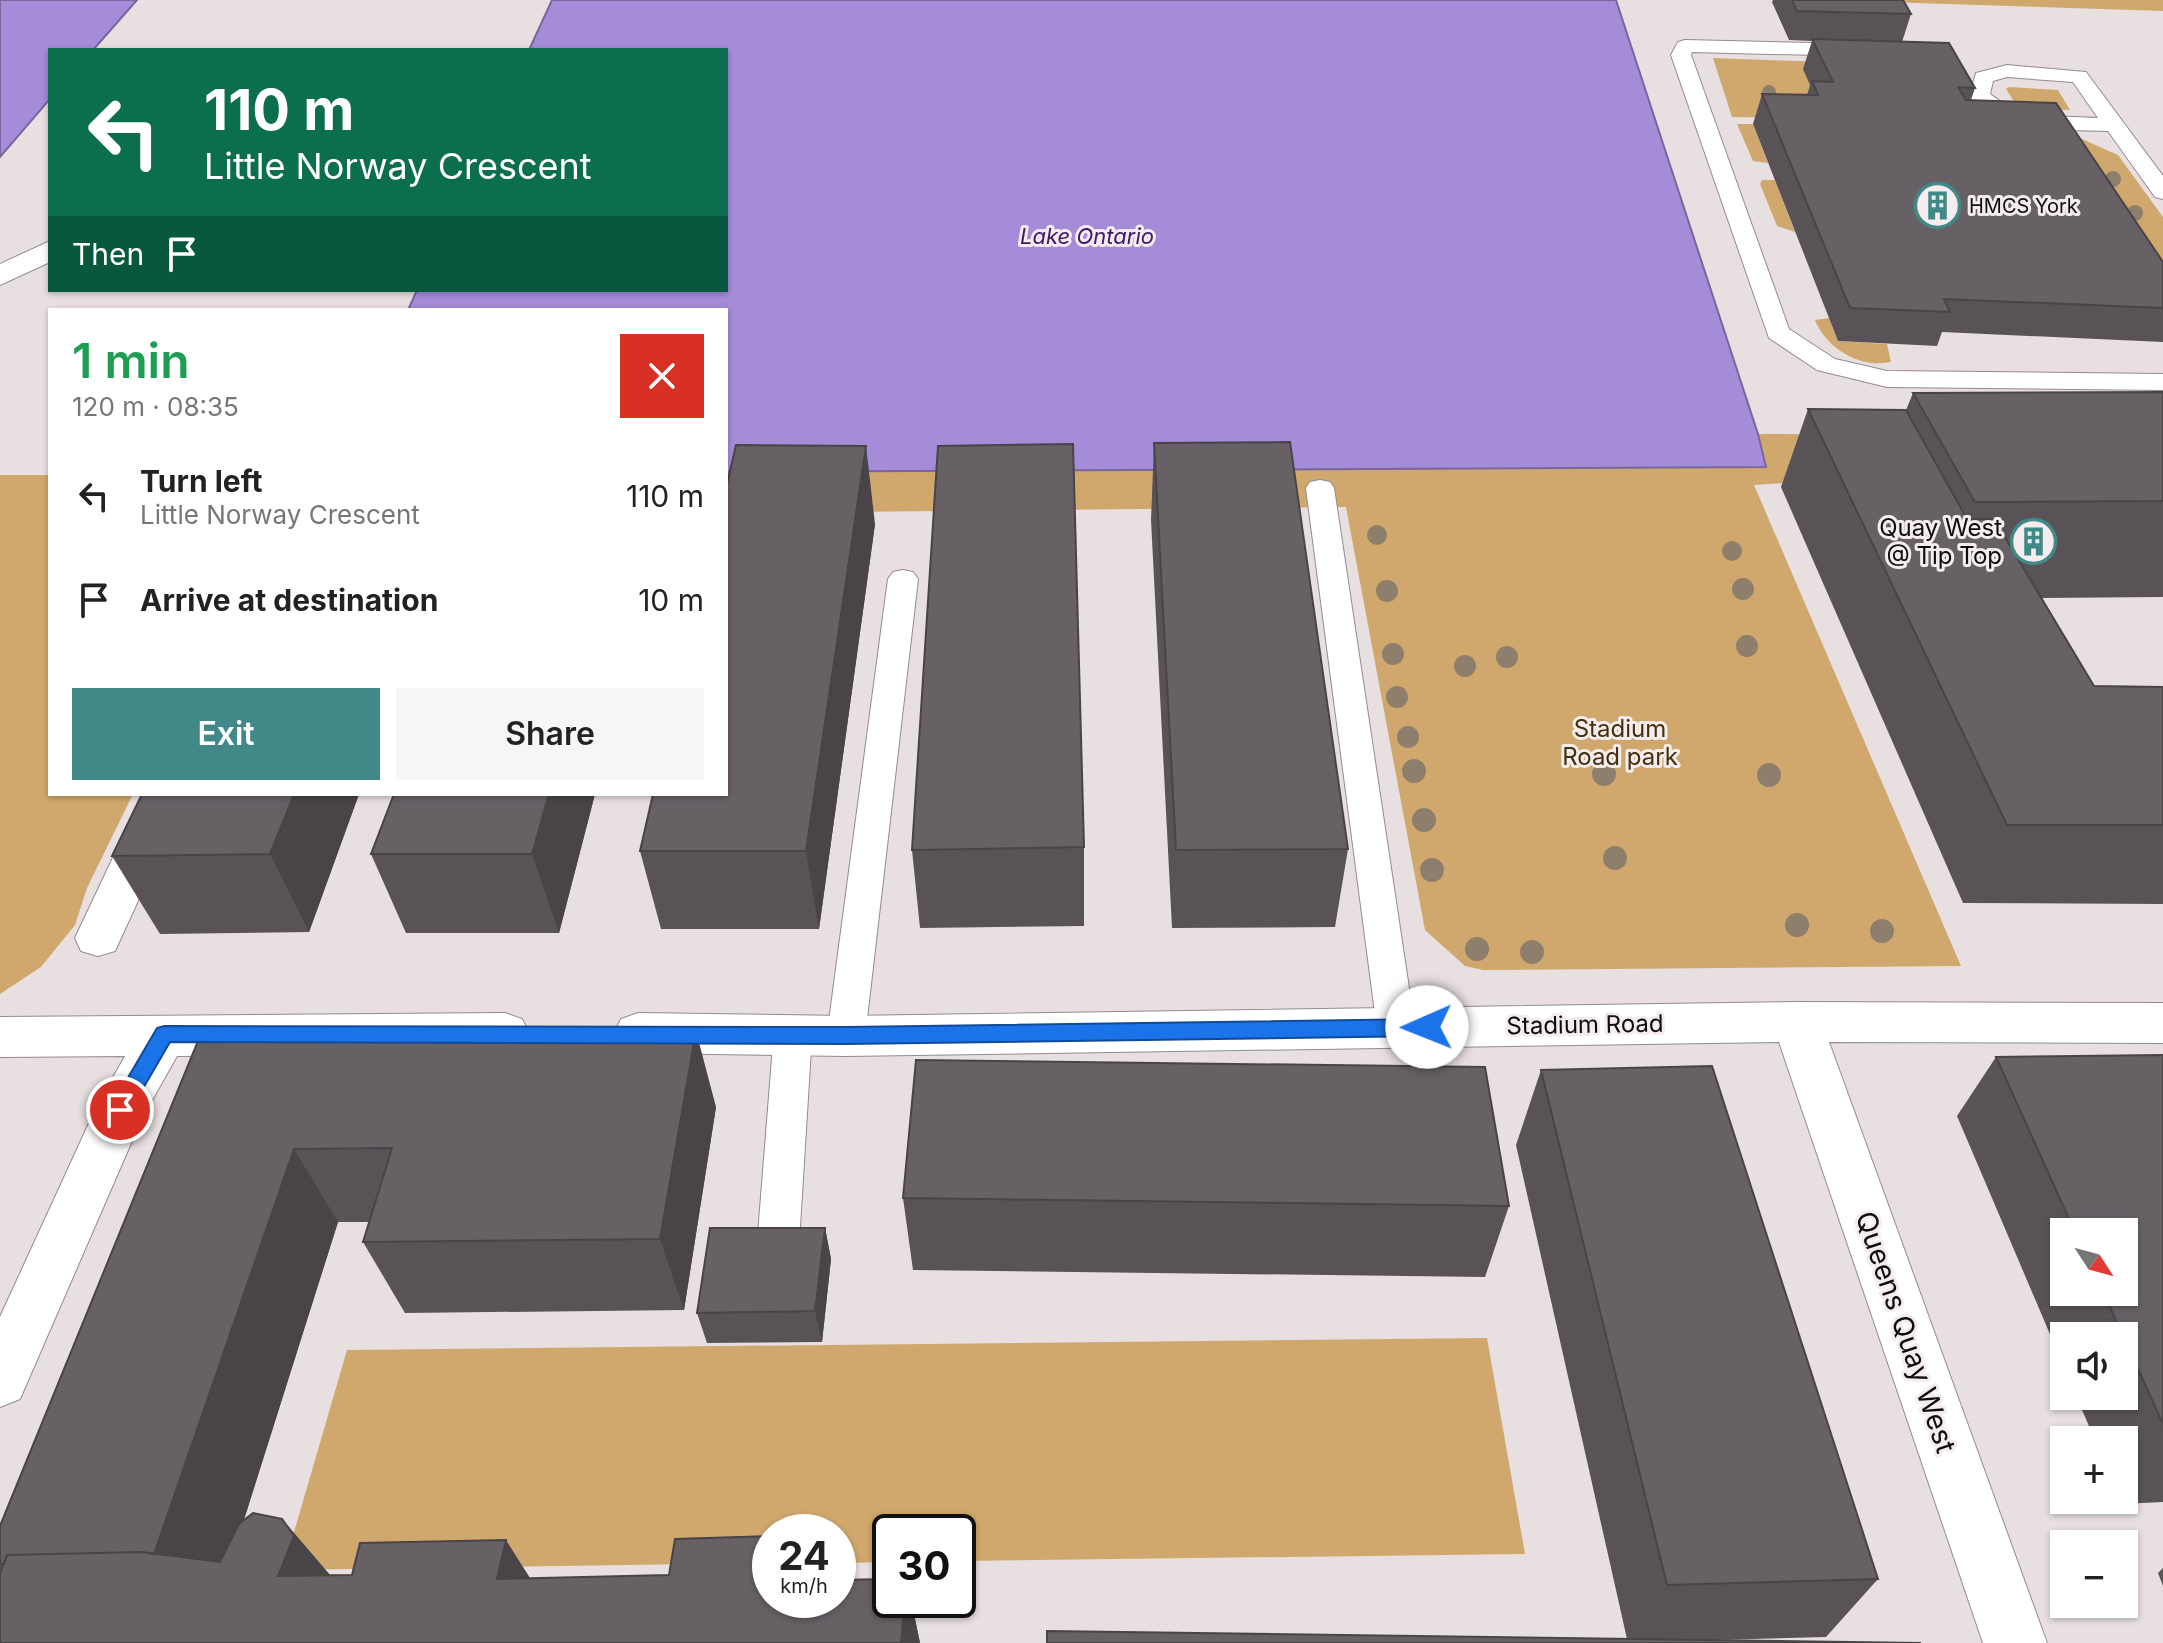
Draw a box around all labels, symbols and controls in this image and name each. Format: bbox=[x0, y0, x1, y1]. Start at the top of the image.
text: 110 m bbox=[204, 76, 354, 144]
icon: left bbox=[72, 80, 176, 184]
text: Little Norway Crescent bbox=[204, 144, 592, 188]
building icon: HMCS York bbox=[1914, 182, 1962, 230]
place label: HMCS York bbox=[1969, 194, 2078, 218]
water label: Lake Ontario bbox=[1020, 223, 1154, 249]
icon: arrive bbox=[160, 232, 204, 276]
text: Then bbox=[72, 236, 144, 272]
text: 1 min bbox=[72, 331, 190, 390]
button: close bbox=[620, 334, 704, 418]
text: 120 m · 08:35 bbox=[72, 391, 239, 422]
text: Turn left bbox=[140, 463, 262, 499]
icon: left bbox=[72, 474, 116, 518]
text: 110 m bbox=[626, 478, 704, 514]
text: Little Norway Crescent bbox=[140, 499, 420, 530]
place label: Quay West @ Tip Top bbox=[1879, 513, 2002, 570]
building icon: Quay West @ Tip Top bbox=[2009, 518, 2057, 566]
icon: arrive bbox=[72, 578, 116, 622]
text: Arrive at destination bbox=[140, 582, 438, 618]
text: 10 m bbox=[638, 582, 704, 618]
button: Exit bbox=[72, 688, 380, 780]
button: Share bbox=[396, 688, 704, 780]
park label: Stadium Road park bbox=[1562, 714, 1678, 771]
position arrow bbox=[1385, 985, 1469, 1069]
street label: Stadium Road bbox=[1506, 1009, 1664, 1040]
pin bbox=[86, 1076, 154, 1144]
icon: arrive bbox=[98, 1088, 142, 1132]
street label: Queens Quay West bbox=[1849, 1207, 1963, 1457]
north arrow bbox=[2050, 1218, 2138, 1306]
map controls bbox=[2050, 1218, 2138, 1618]
button: sound bbox=[2050, 1322, 2138, 1410]
button: + bbox=[2050, 1426, 2138, 1514]
speed limit sign: 30 bbox=[872, 1514, 976, 1618]
button: − bbox=[2050, 1530, 2138, 1618]
text: 24 bbox=[778, 1531, 830, 1580]
text: km/h bbox=[780, 1574, 828, 1598]

